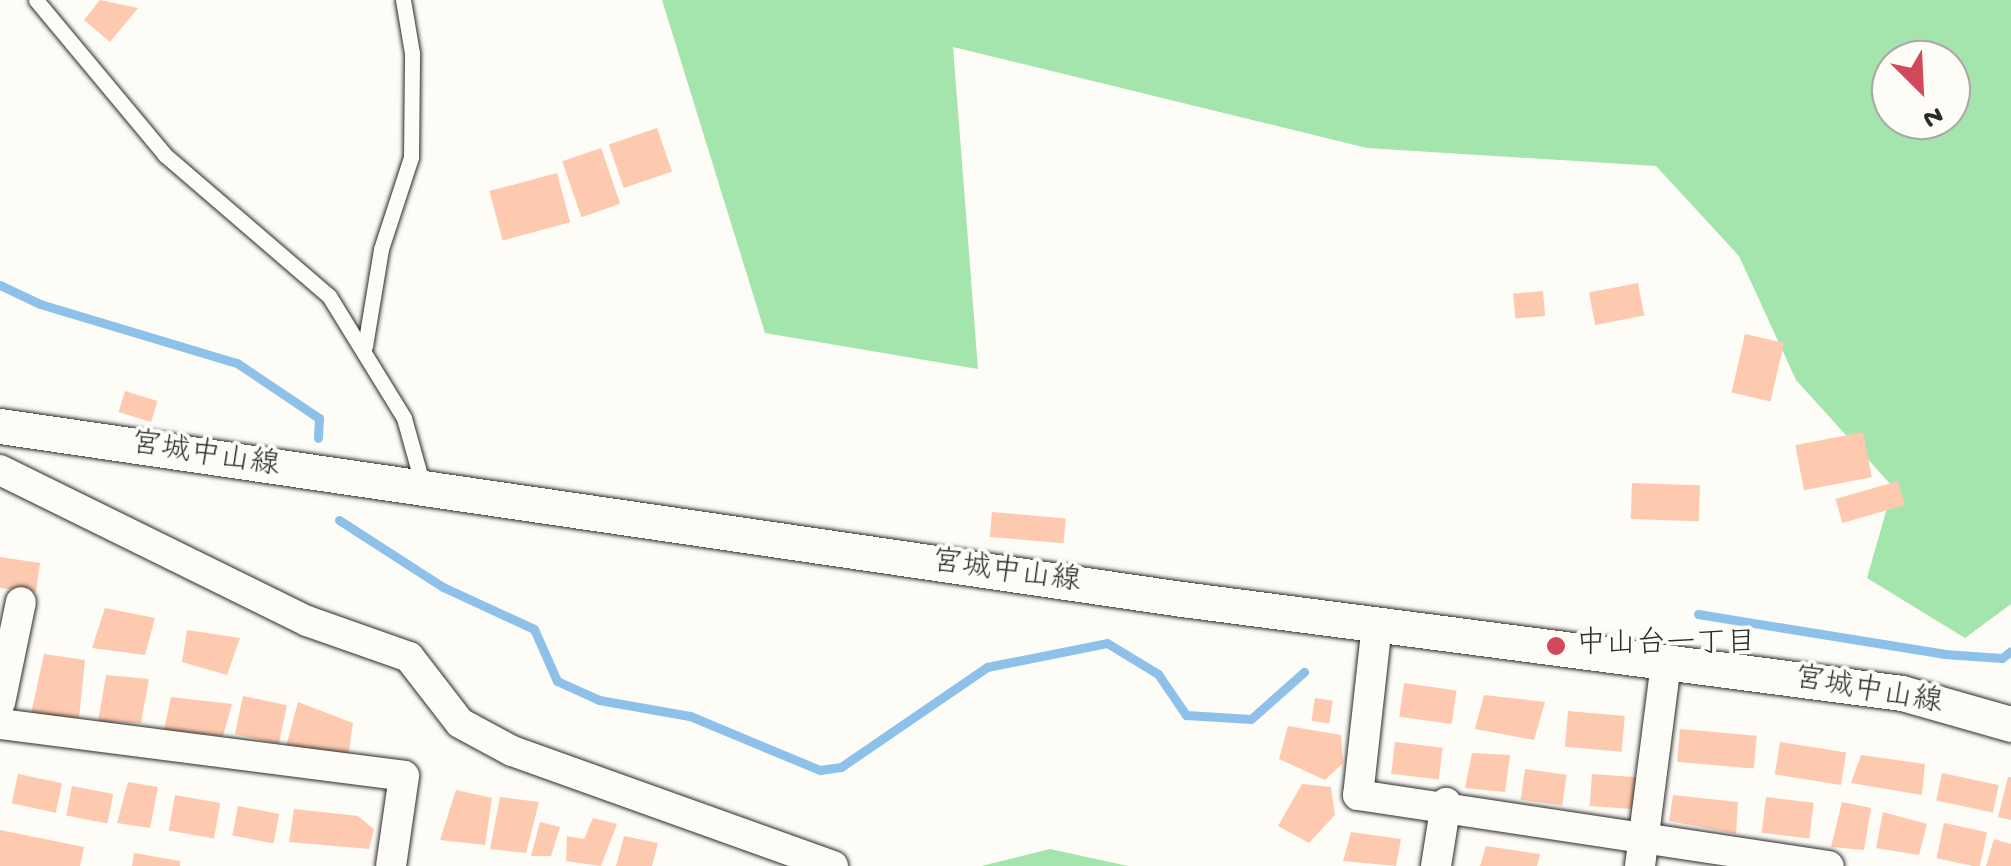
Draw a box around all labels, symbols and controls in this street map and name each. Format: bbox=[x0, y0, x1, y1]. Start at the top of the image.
north arrow bbox=[1871, 40, 1971, 140]
text: N bbox=[1918, 97, 1948, 135]
street label: 宮城中山線 bbox=[128, 427, 282, 487]
street label: 宮城中山線 bbox=[929, 546, 1083, 602]
place label: 中山台一丁目 bbox=[1576, 628, 1756, 664]
marker: 中山台一丁目 bbox=[1545, 635, 1567, 657]
street label: 宮城中山線 bbox=[1791, 662, 1945, 724]

